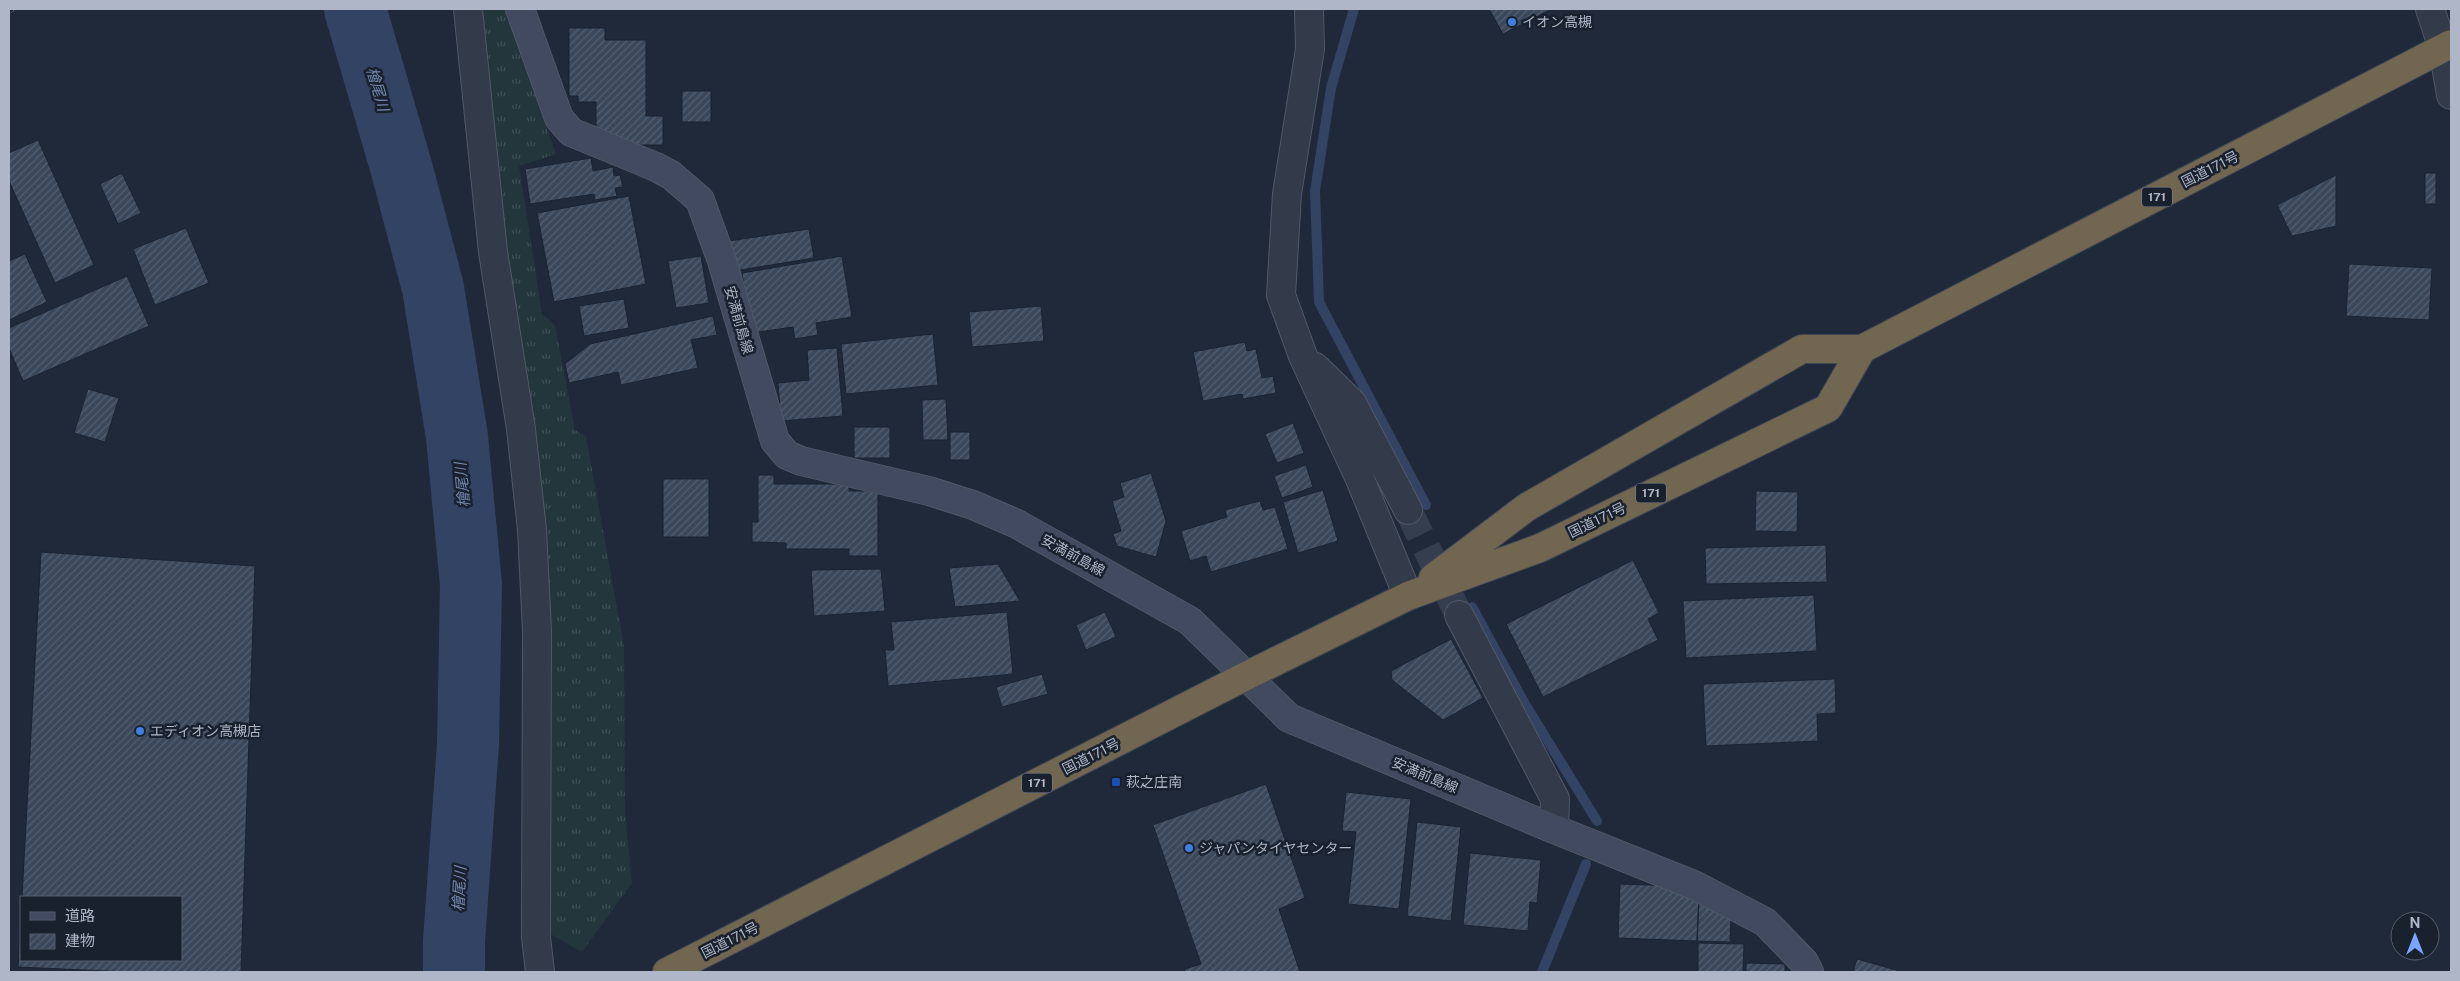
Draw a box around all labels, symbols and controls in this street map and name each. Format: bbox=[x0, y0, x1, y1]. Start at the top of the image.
place label: イオン高槻 bbox=[1522, 14, 1592, 30]
marker: イオン高槻 bbox=[1506, 16, 1518, 28]
water label: 檜尾川 bbox=[364, 65, 393, 115]
street label: 国道171号 bbox=[2179, 148, 2241, 190]
road number: 171 bbox=[2142, 188, 2172, 206]
street label: 安満前島線 bbox=[722, 284, 756, 356]
water label: 檜尾川 bbox=[451, 460, 472, 508]
road number: 171 bbox=[1636, 483, 1666, 502]
street label: 国道171号 bbox=[1566, 499, 1628, 541]
street label: 安満前島線 bbox=[1039, 531, 1107, 579]
place label: エディオン高槻店 bbox=[150, 723, 261, 739]
marker: エディオン高槻店 bbox=[134, 725, 146, 737]
street label: 国道171号 bbox=[1060, 735, 1122, 777]
street label: 安満前島線 bbox=[1390, 754, 1460, 796]
road number: 171 bbox=[1022, 774, 1052, 792]
place label: 萩之庄南 bbox=[1126, 774, 1182, 790]
marker: 萩之庄南 bbox=[1110, 776, 1122, 788]
place label: ジャパンタイヤセンター bbox=[1199, 840, 1353, 856]
marker: ジャパンタイヤセンター bbox=[1183, 842, 1195, 854]
water label: 檜尾川 bbox=[449, 864, 469, 912]
legend bbox=[20, 896, 182, 961]
text: 道路 bbox=[65, 907, 95, 924]
north arrow bbox=[2390, 911, 2440, 961]
text: N bbox=[2410, 915, 2420, 931]
street label: 国道171号 bbox=[699, 919, 761, 961]
text: 建物 bbox=[65, 932, 95, 949]

